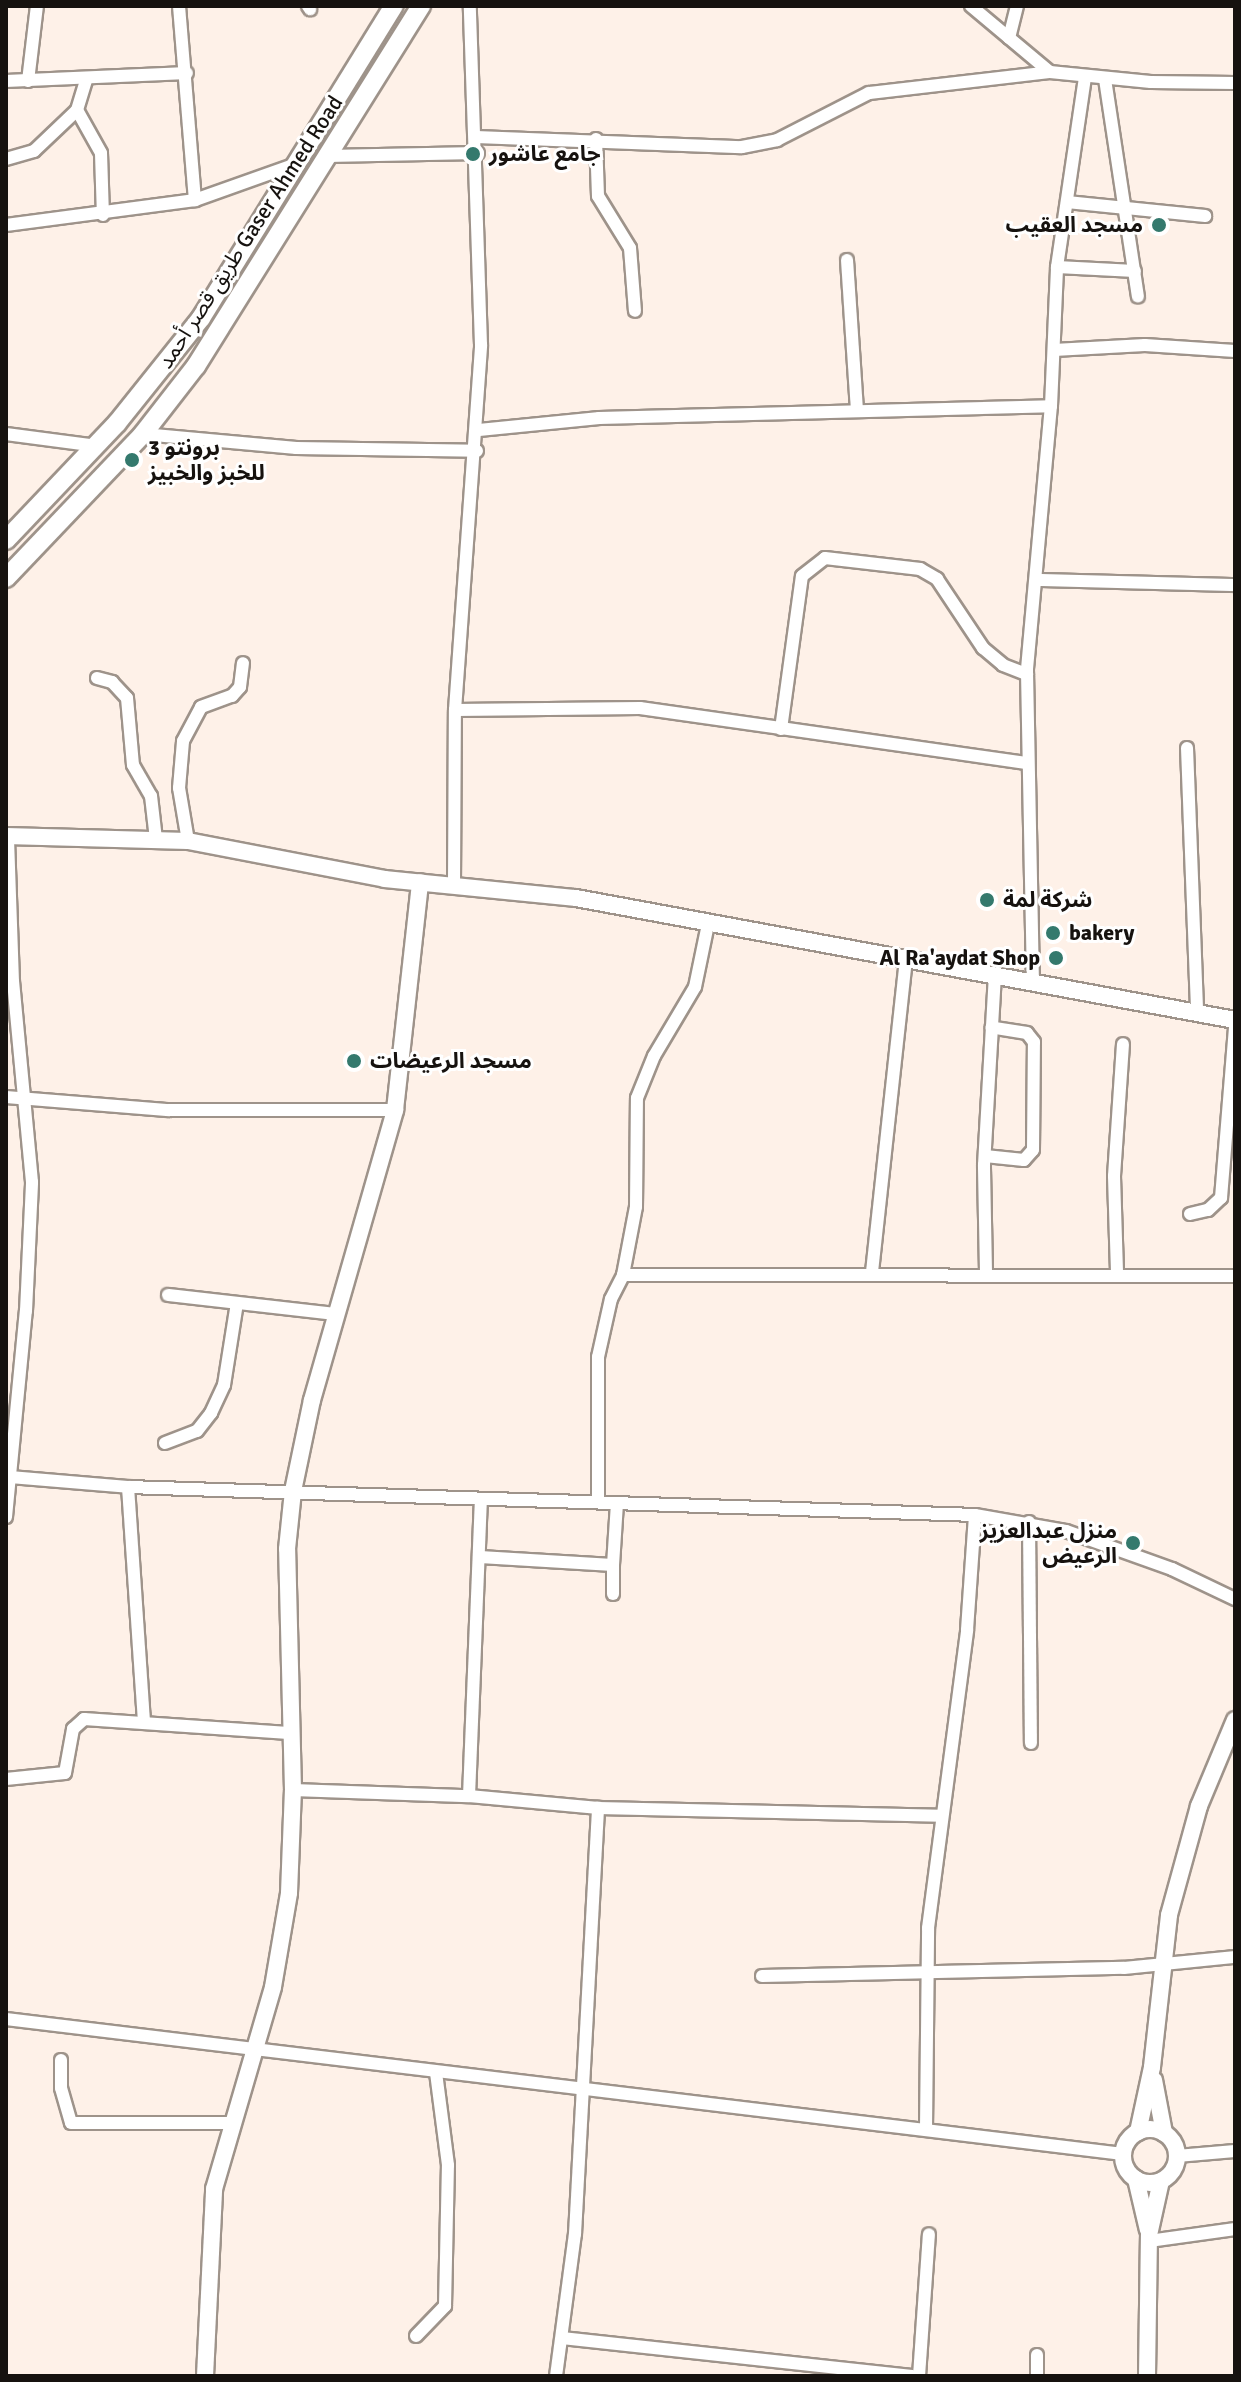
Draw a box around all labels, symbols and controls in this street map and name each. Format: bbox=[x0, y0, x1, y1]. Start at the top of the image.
street label: طريق قصر أحمد Gaser Ahmed Road bbox=[152, 91, 348, 373]
place label: جامع عاشور bbox=[489, 141, 601, 167]
marker: جامع عاشور bbox=[464, 145, 482, 163]
place label: مسجد العقيب bbox=[1006, 212, 1143, 238]
marker: مسجد العقيب bbox=[1150, 216, 1168, 234]
place label: برونتو 3 للخبز والخبيز bbox=[148, 434, 265, 486]
marker: برونتو 3 للخبز والخبيز bbox=[123, 451, 141, 469]
place label: شركة لمة bbox=[1003, 887, 1092, 913]
marker: شركة لمة bbox=[978, 891, 996, 909]
place label: bakery bbox=[1069, 920, 1135, 946]
marker: bakery bbox=[1044, 924, 1062, 942]
place label: Al Ra'aydat Shop bbox=[879, 945, 1040, 971]
marker: Al Ra'aydat Shop bbox=[1047, 949, 1065, 967]
place label: مسجد الرعيضات bbox=[370, 1048, 532, 1074]
marker: مسجد الرعيضات bbox=[345, 1052, 363, 1070]
place label: منزل عبدالعزيز الرعيض bbox=[980, 1517, 1117, 1568]
marker: منزل عبدالعزيز الرعيض bbox=[1124, 1534, 1142, 1552]

